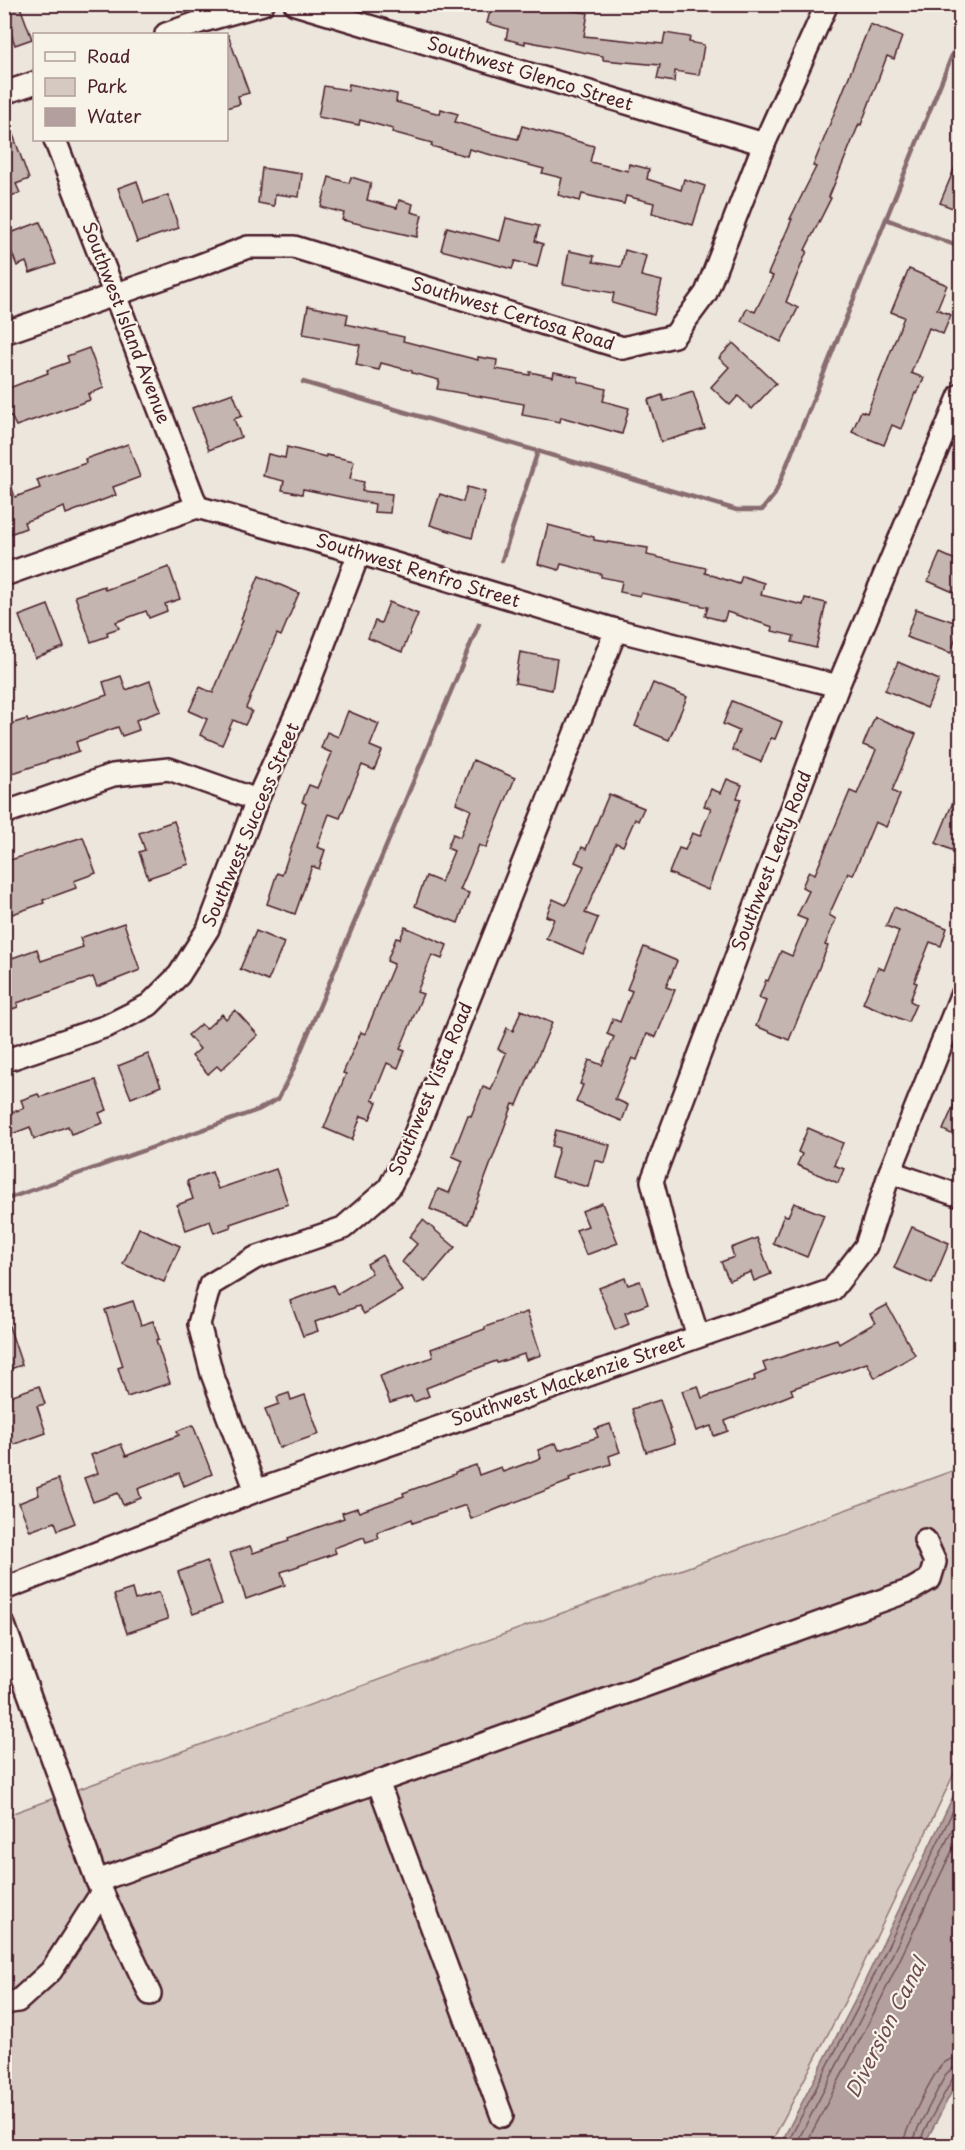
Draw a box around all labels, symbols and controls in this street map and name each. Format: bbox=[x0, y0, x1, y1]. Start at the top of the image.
street label: Southwest Glenco Street bbox=[424, 28, 637, 117]
legend bbox=[33, 33, 228, 141]
text: Road bbox=[87, 42, 131, 69]
text: Park bbox=[87, 72, 127, 99]
text: Water bbox=[87, 102, 142, 129]
street label: Southwest Island Avenue bbox=[76, 218, 178, 427]
street label: Southwest Certosa Road bbox=[409, 269, 618, 356]
street label: Southwest Renfro Street bbox=[313, 526, 524, 613]
street label: Southwest Success Street bbox=[194, 718, 305, 931]
street label: Southwest Leafy Road bbox=[724, 766, 817, 954]
street label: Southwest Vista Road bbox=[381, 998, 478, 1179]
street label: Southwest Mackenzie Street bbox=[447, 1327, 688, 1432]
water label: Diversion Canal bbox=[837, 1949, 935, 2103]

